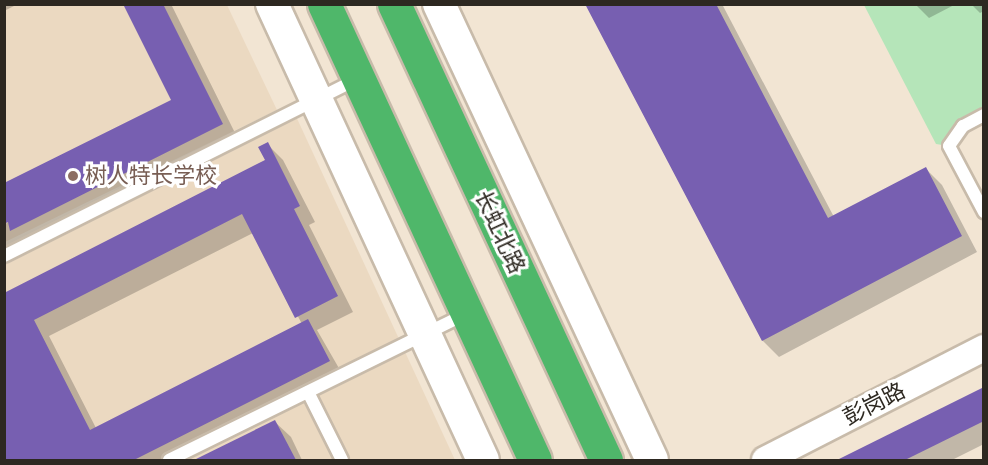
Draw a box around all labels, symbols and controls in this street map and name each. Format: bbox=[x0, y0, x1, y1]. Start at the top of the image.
place label: 树人特长学校 bbox=[85, 163, 217, 189]
marker: 树人特长学校 bbox=[66, 169, 80, 183]
street label: 长虹北路 bbox=[469, 187, 531, 277]
street label: 彭岗路 bbox=[839, 377, 909, 431]

